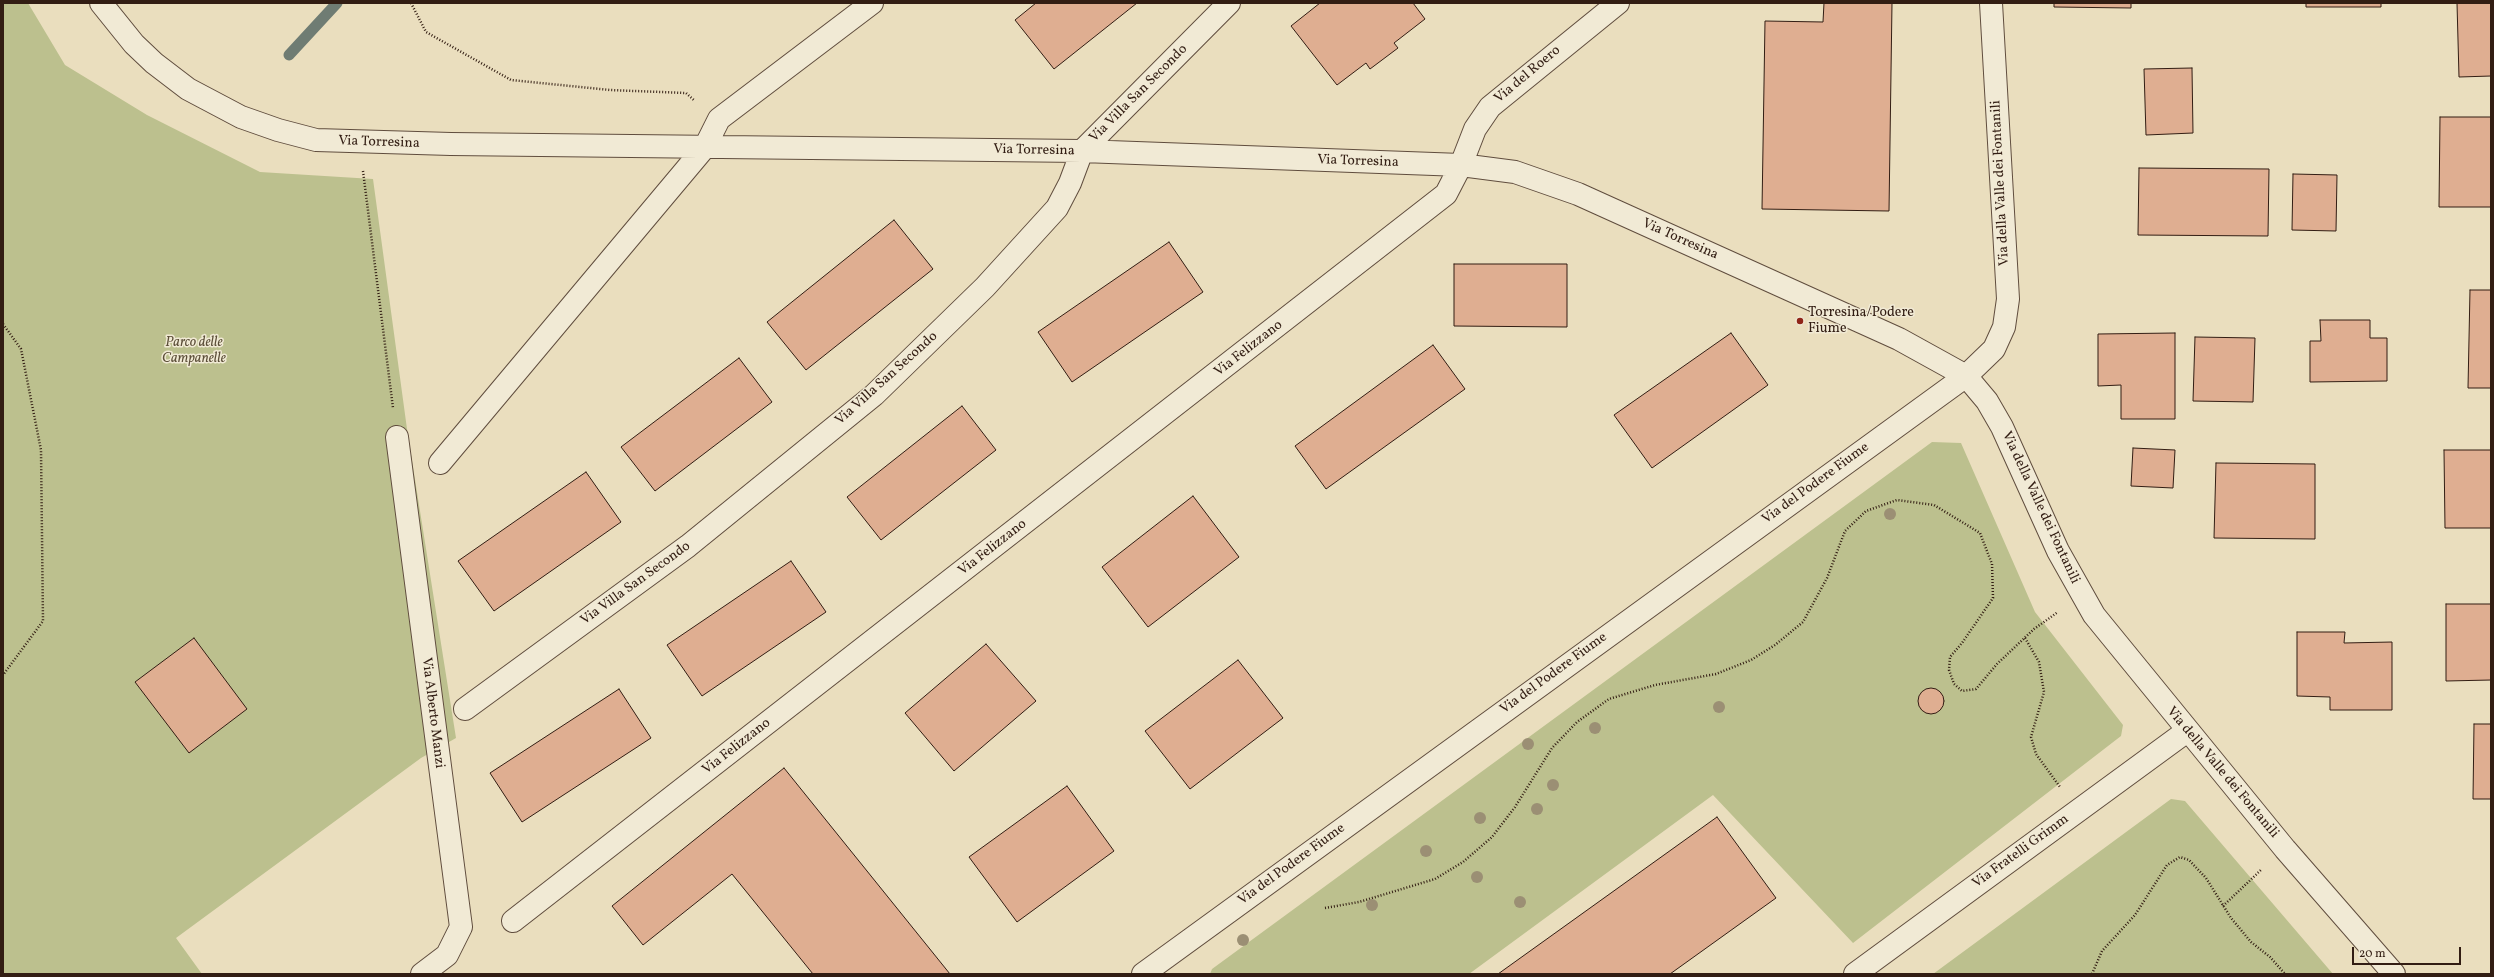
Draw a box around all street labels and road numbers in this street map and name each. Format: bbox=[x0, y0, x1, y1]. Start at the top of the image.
street label: Via Villa San Secondo bbox=[1086, 41, 1192, 147]
street label: Via del Roero bbox=[1492, 42, 1564, 108]
street label: Via della Valle dei Fontanili bbox=[1988, 100, 2014, 266]
street label: Via Torresina bbox=[338, 133, 420, 153]
street label: Via Torresina bbox=[993, 142, 1075, 160]
street label: Via Torresina bbox=[1317, 152, 1399, 172]
street label: Via Torresina bbox=[1639, 216, 1721, 264]
street label: Via Felizzano bbox=[1212, 317, 1286, 381]
street label: Via Villa San Secondo bbox=[832, 329, 942, 429]
street label: Via della Valle dei Fontanili bbox=[1997, 429, 2083, 587]
street label: Via del Podere Fiume bbox=[1759, 440, 1873, 528]
street label: Via Felizzano bbox=[956, 516, 1030, 580]
street label: Via Villa San Secondo bbox=[578, 538, 694, 630]
street label: Via del Podere Fiume bbox=[1497, 630, 1611, 718]
street label: Via Alberto Manzi bbox=[417, 657, 447, 769]
street label: Via della Valle dei Fontanili bbox=[2162, 704, 2282, 842]
street label: Via Felizzano bbox=[700, 715, 774, 779]
street label: Via Fratelli Grimm bbox=[1970, 811, 2072, 893]
street label: Via del Podere Fiume bbox=[1235, 821, 1349, 909]

